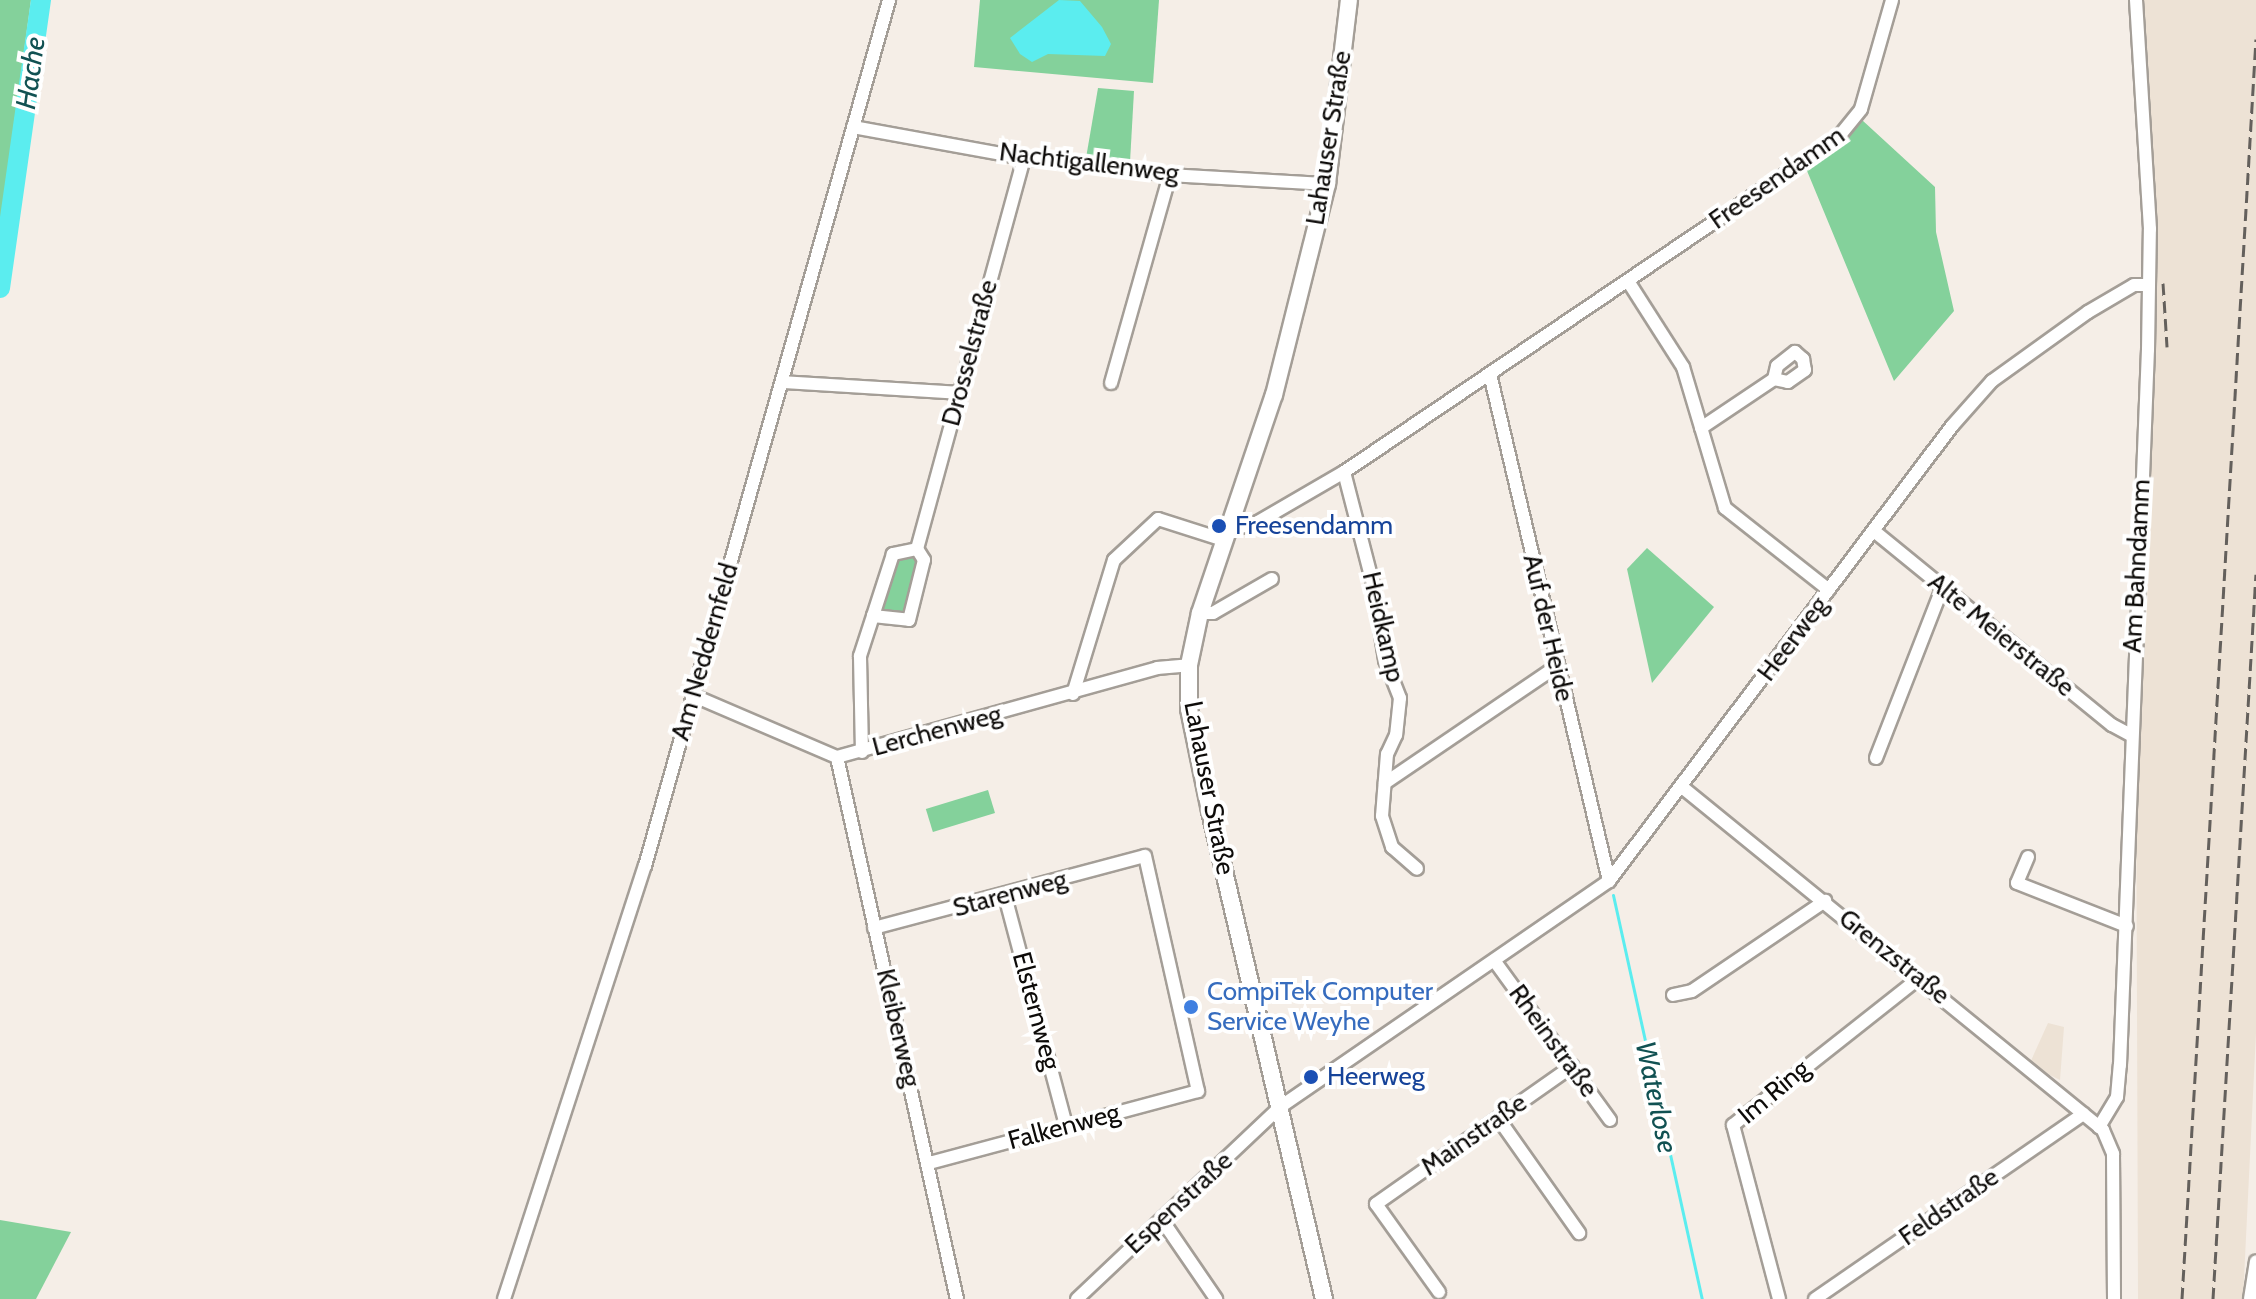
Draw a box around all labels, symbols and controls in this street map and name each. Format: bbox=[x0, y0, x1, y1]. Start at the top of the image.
water label: Hache bbox=[8, 35, 52, 111]
street label: Lahauser Straße bbox=[1300, 49, 1358, 227]
street label: Freesendamm bbox=[1703, 120, 1851, 236]
street label: Nachtigallenweg bbox=[997, 137, 1181, 189]
street label: Drosselstraße bbox=[936, 276, 1004, 430]
street label: Am Bahndamm bbox=[2117, 478, 2157, 654]
place label: Freesendamm bbox=[1235, 510, 1393, 542]
marker: Freesendamm bbox=[1210, 517, 1228, 535]
street label: Auf der Heide bbox=[1516, 551, 1580, 705]
street label: Am Neddernfeld bbox=[665, 560, 745, 744]
street label: Alte Meierstraße bbox=[1922, 567, 2080, 703]
street label: Heidkamp bbox=[1355, 569, 1411, 685]
street label: Heerweg bbox=[1751, 591, 1835, 687]
street label: Lerchenweg bbox=[869, 699, 1005, 763]
street label: Lahauser Straße bbox=[1177, 699, 1241, 877]
street label: Starenweg bbox=[950, 864, 1070, 924]
street label: Grenzstraße bbox=[1832, 903, 1956, 1011]
street label: Elsternweg bbox=[1005, 949, 1067, 1073]
street label: Kleiberweg bbox=[869, 966, 927, 1090]
place label: CompiTek Computer Service Weyhe bbox=[1207, 976, 1433, 1038]
street label: Rheinstraße bbox=[1502, 979, 1604, 1103]
marker: CompiTek Computer Service Weyhe bbox=[1182, 998, 1200, 1016]
water label: Waterlose bbox=[1629, 1038, 1685, 1156]
street label: Im Ring bbox=[1732, 1053, 1816, 1131]
place label: Heerweg bbox=[1327, 1061, 1425, 1093]
marker: Heerweg bbox=[1302, 1068, 1320, 1086]
street label: Mainstraße bbox=[1415, 1087, 1533, 1183]
street label: Falkenweg bbox=[1005, 1097, 1123, 1157]
street label: Espenstraße bbox=[1119, 1145, 1239, 1261]
street label: Feldstraße bbox=[1893, 1161, 2005, 1253]

